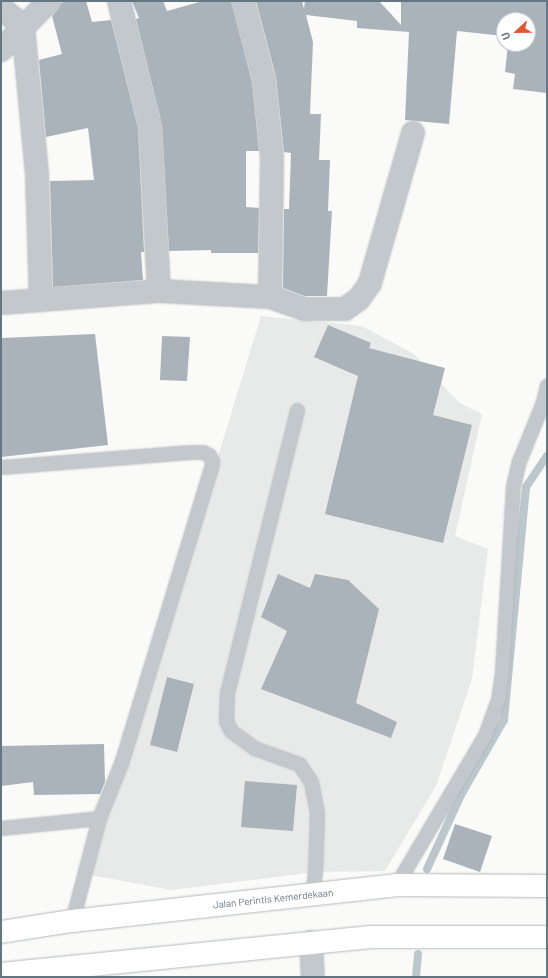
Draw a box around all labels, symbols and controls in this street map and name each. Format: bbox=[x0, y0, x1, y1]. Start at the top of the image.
north arrow bbox=[496, 12, 536, 52]
text: U bbox=[498, 31, 513, 42]
street label: Jalan Perintis Kemerdekaan bbox=[212, 887, 334, 911]

